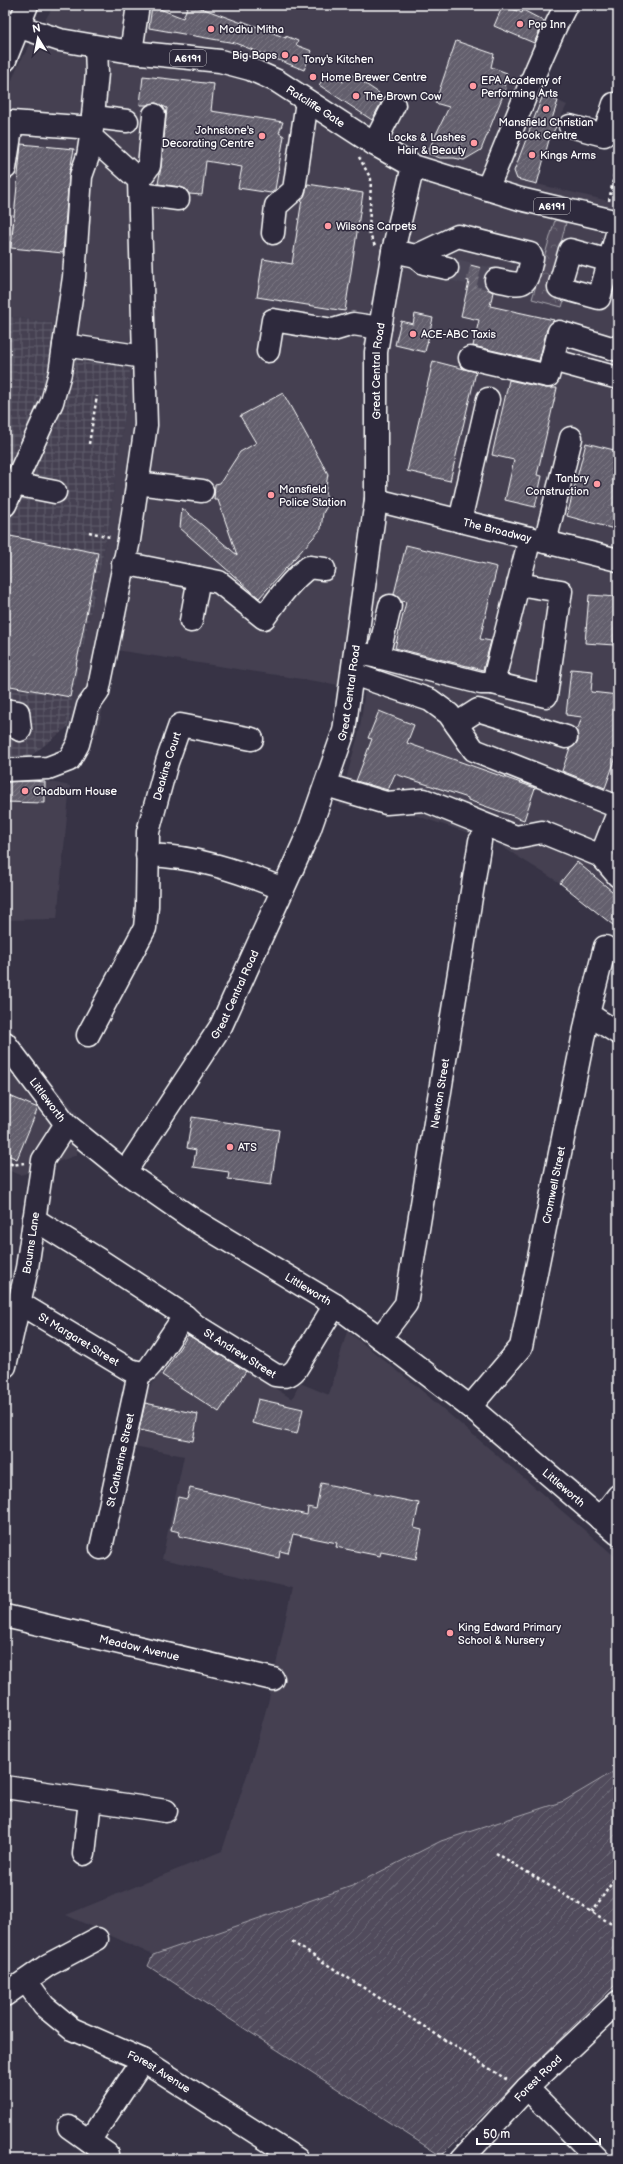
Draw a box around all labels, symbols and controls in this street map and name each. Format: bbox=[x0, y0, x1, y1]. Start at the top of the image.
north arrow bbox=[18, 18, 58, 58]
place label: Pop Inn bbox=[528, 18, 566, 31]
marker: Pop Inn bbox=[515, 19, 525, 29]
text: N bbox=[31, 22, 42, 36]
place label: Modhu Mitha bbox=[219, 23, 284, 36]
marker: Modhu Mitha bbox=[206, 24, 216, 34]
place label: Big Baps bbox=[232, 49, 278, 62]
road number: A6191 bbox=[170, 50, 206, 66]
marker: Big Baps bbox=[280, 50, 290, 60]
place label: Tony's Kitchen bbox=[303, 53, 373, 66]
marker: Tony's Kitchen bbox=[290, 54, 300, 64]
place label: Home Brewer Centre bbox=[321, 71, 427, 84]
marker: Home Brewer Centre bbox=[308, 72, 318, 82]
place label: EPA Academy of Performing Arts bbox=[481, 74, 562, 100]
marker: EPA Academy of Performing Arts bbox=[468, 81, 478, 91]
street label: Ratcliffe Gate bbox=[284, 83, 347, 131]
place label: The Brown Cow bbox=[364, 90, 442, 103]
marker: The Brown Cow bbox=[351, 91, 361, 101]
marker: Mansfield Christian Book Centre bbox=[541, 104, 551, 114]
place label: Mansfield Christian Book Centre bbox=[498, 116, 594, 142]
place label: Johnstone's Decorating Centre bbox=[162, 124, 255, 150]
marker: Johnstone's Decorating Centre bbox=[257, 131, 267, 141]
place label: Locks & Lashes Hair & Beauty bbox=[388, 131, 467, 157]
marker: Locks & Lashes Hair & Beauty bbox=[469, 138, 479, 148]
place label: Kings Arms bbox=[540, 149, 596, 162]
marker: Kings Arms bbox=[527, 150, 537, 160]
road number: A6191 bbox=[534, 198, 570, 214]
place label: Wilsons Carpets bbox=[336, 220, 417, 233]
marker: Wilsons Carpets bbox=[323, 221, 333, 231]
street label: Great Central Road bbox=[370, 322, 388, 419]
place label: ACE-ABC Taxis bbox=[421, 328, 497, 341]
marker: ACE-ABC Taxis bbox=[408, 329, 418, 339]
place label: Tanbry Construction bbox=[526, 472, 589, 498]
marker: Tanbry Construction bbox=[592, 479, 602, 489]
place label: Mansfield Police Station bbox=[279, 483, 346, 509]
marker: Mansfield Police Station bbox=[266, 490, 276, 500]
street label: The Broadway bbox=[462, 516, 533, 545]
street label: Great Central Road bbox=[335, 644, 363, 743]
street label: Deakins Court bbox=[151, 730, 184, 802]
place label: Chadburn House bbox=[33, 785, 118, 798]
marker: Chadburn House bbox=[20, 786, 30, 796]
street label: Great Central Road bbox=[208, 948, 262, 1042]
street label: Newton Street bbox=[428, 1057, 452, 1130]
street label: Littleworth bbox=[27, 1075, 68, 1125]
place label: ATS bbox=[238, 1141, 257, 1154]
marker: ATS bbox=[225, 1142, 235, 1152]
street label: Cromwell Street bbox=[540, 1145, 568, 1225]
street label: Baums Lane bbox=[20, 1210, 42, 1275]
street label: Littleworth bbox=[283, 1270, 334, 1308]
street label: St Margaret Street bbox=[36, 1310, 122, 1369]
street label: St Andrew Street bbox=[201, 1326, 279, 1381]
street label: St Catherine Street bbox=[104, 1412, 137, 1508]
street label: Littleworth bbox=[540, 1466, 587, 1510]
place label: King Edward Primary School & Nursery bbox=[458, 1621, 561, 1647]
marker: King Edward Primary School & Nursery bbox=[445, 1628, 455, 1638]
street label: Meadow Avenue bbox=[98, 1632, 181, 1664]
street label: Forest Avenue bbox=[125, 2048, 193, 2096]
street label: Forest Road bbox=[512, 2052, 565, 2104]
scale bar bbox=[477, 2120, 600, 2146]
text: 50 m bbox=[483, 2127, 510, 2142]

